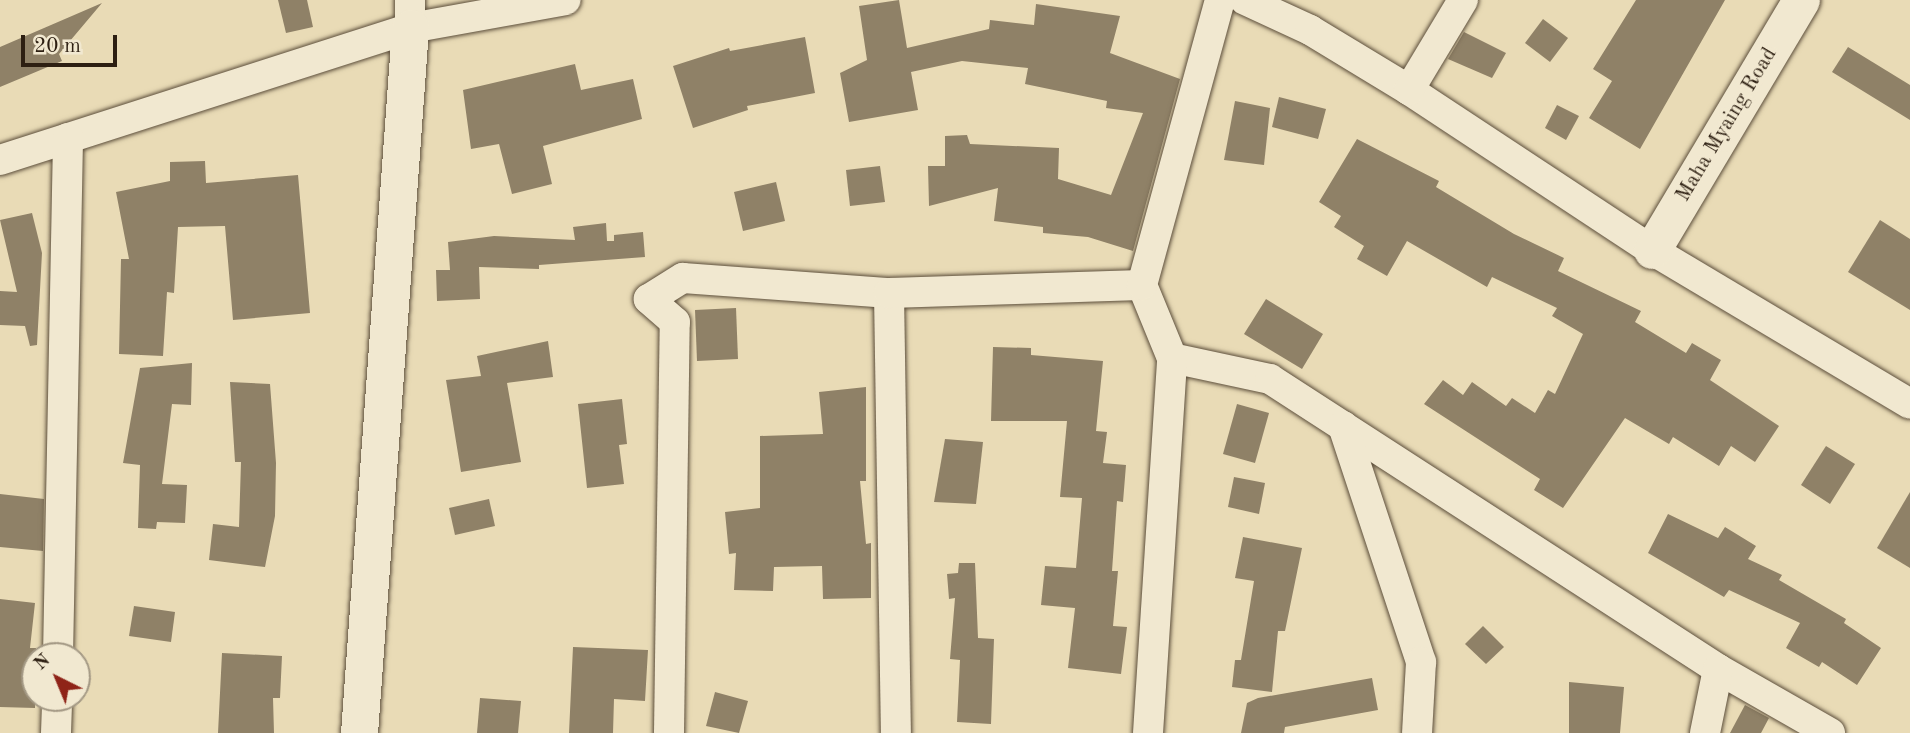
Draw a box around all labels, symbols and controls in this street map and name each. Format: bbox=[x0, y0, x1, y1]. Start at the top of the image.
scale bar bbox=[24, 21, 121, 65]
text: 20 m bbox=[34, 36, 81, 57]
street label: Maha Myaing Road bbox=[1671, 43, 1783, 207]
north arrow bbox=[21, 642, 91, 712]
text: N bbox=[31, 651, 54, 675]

